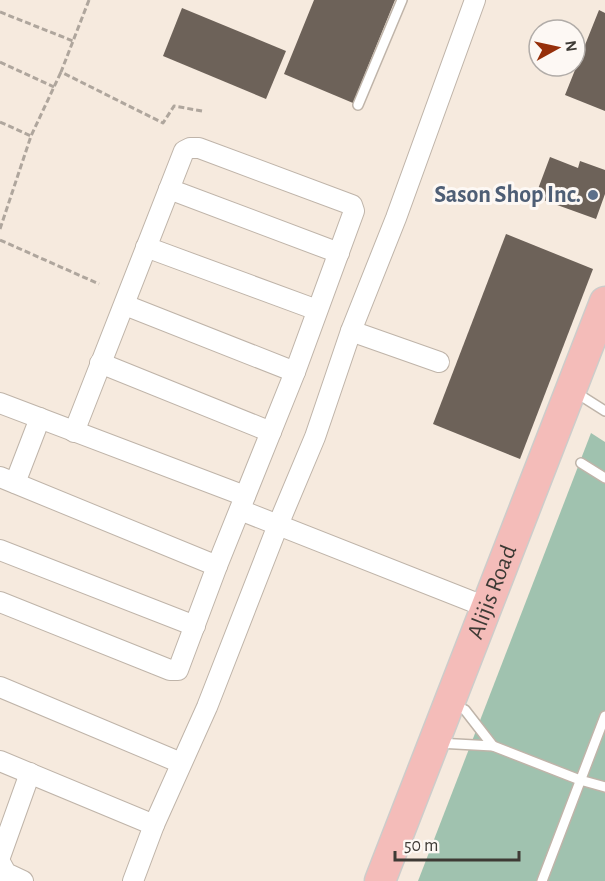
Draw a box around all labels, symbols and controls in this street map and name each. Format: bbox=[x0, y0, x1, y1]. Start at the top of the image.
north arrow bbox=[527, 18, 587, 78]
text: N bbox=[562, 39, 580, 53]
place label: Sason Shop Inc. bbox=[434, 183, 581, 207]
marker: Sason Shop Inc. bbox=[586, 188, 600, 202]
street label: Alijis Road bbox=[463, 542, 521, 642]
scale bar bbox=[395, 824, 520, 862]
text: 50 m bbox=[404, 837, 438, 855]

